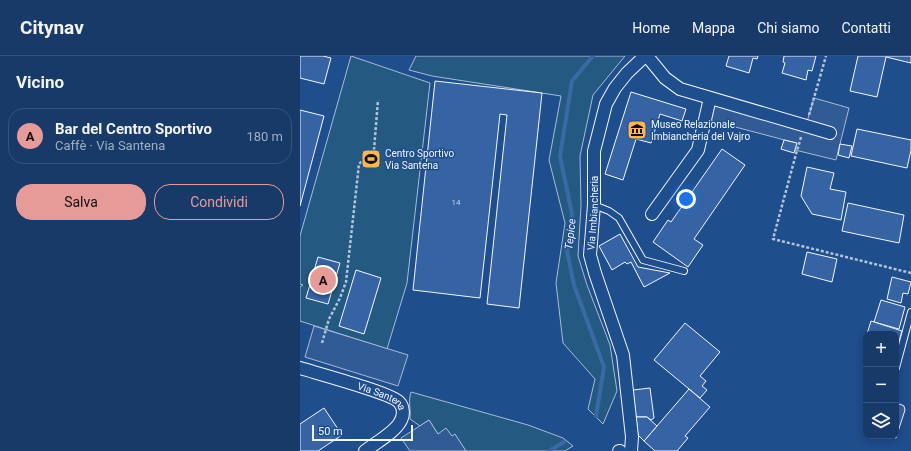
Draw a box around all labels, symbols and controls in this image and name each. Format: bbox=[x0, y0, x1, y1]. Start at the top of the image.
text: Citynav bbox=[20, 16, 84, 39]
text: Home bbox=[632, 20, 670, 36]
text: Mappa bbox=[692, 20, 735, 36]
text: Chi siamo bbox=[757, 20, 819, 36]
text: Contatti bbox=[841, 20, 891, 36]
text: Vicino bbox=[16, 72, 64, 92]
museum icon: Museo Relazionale Imbiancheria del Vajro bbox=[626, 119, 648, 141]
place label: Museo Relazionale Imbiancheria del Vajro bbox=[651, 119, 750, 142]
text: Bar del Centro Sportivo bbox=[55, 120, 212, 138]
text: A bbox=[26, 129, 34, 144]
text: 180 m bbox=[246, 129, 283, 144]
text: Caffè · Via Santena bbox=[55, 138, 165, 153]
sports icon: Centro Sportivo Via Santena bbox=[360, 148, 382, 170]
place label: Centro Sportivo Via Santena bbox=[385, 148, 454, 171]
street label: Via Imbiancheria bbox=[585, 176, 600, 251]
button: Salva bbox=[16, 184, 146, 220]
button: Condividi bbox=[154, 184, 284, 220]
your location bbox=[676, 189, 696, 209]
house number: 14 bbox=[452, 198, 461, 207]
water label: Tepice bbox=[562, 217, 579, 250]
pin: A bbox=[310, 265, 336, 295]
map controls bbox=[863, 331, 899, 439]
button: + bbox=[863, 331, 899, 367]
button: − bbox=[863, 367, 899, 403]
street label: Via Santena bbox=[356, 380, 408, 412]
button: layers bbox=[863, 403, 899, 439]
scale bar bbox=[312, 423, 413, 442]
text: 50 m bbox=[318, 425, 343, 438]

